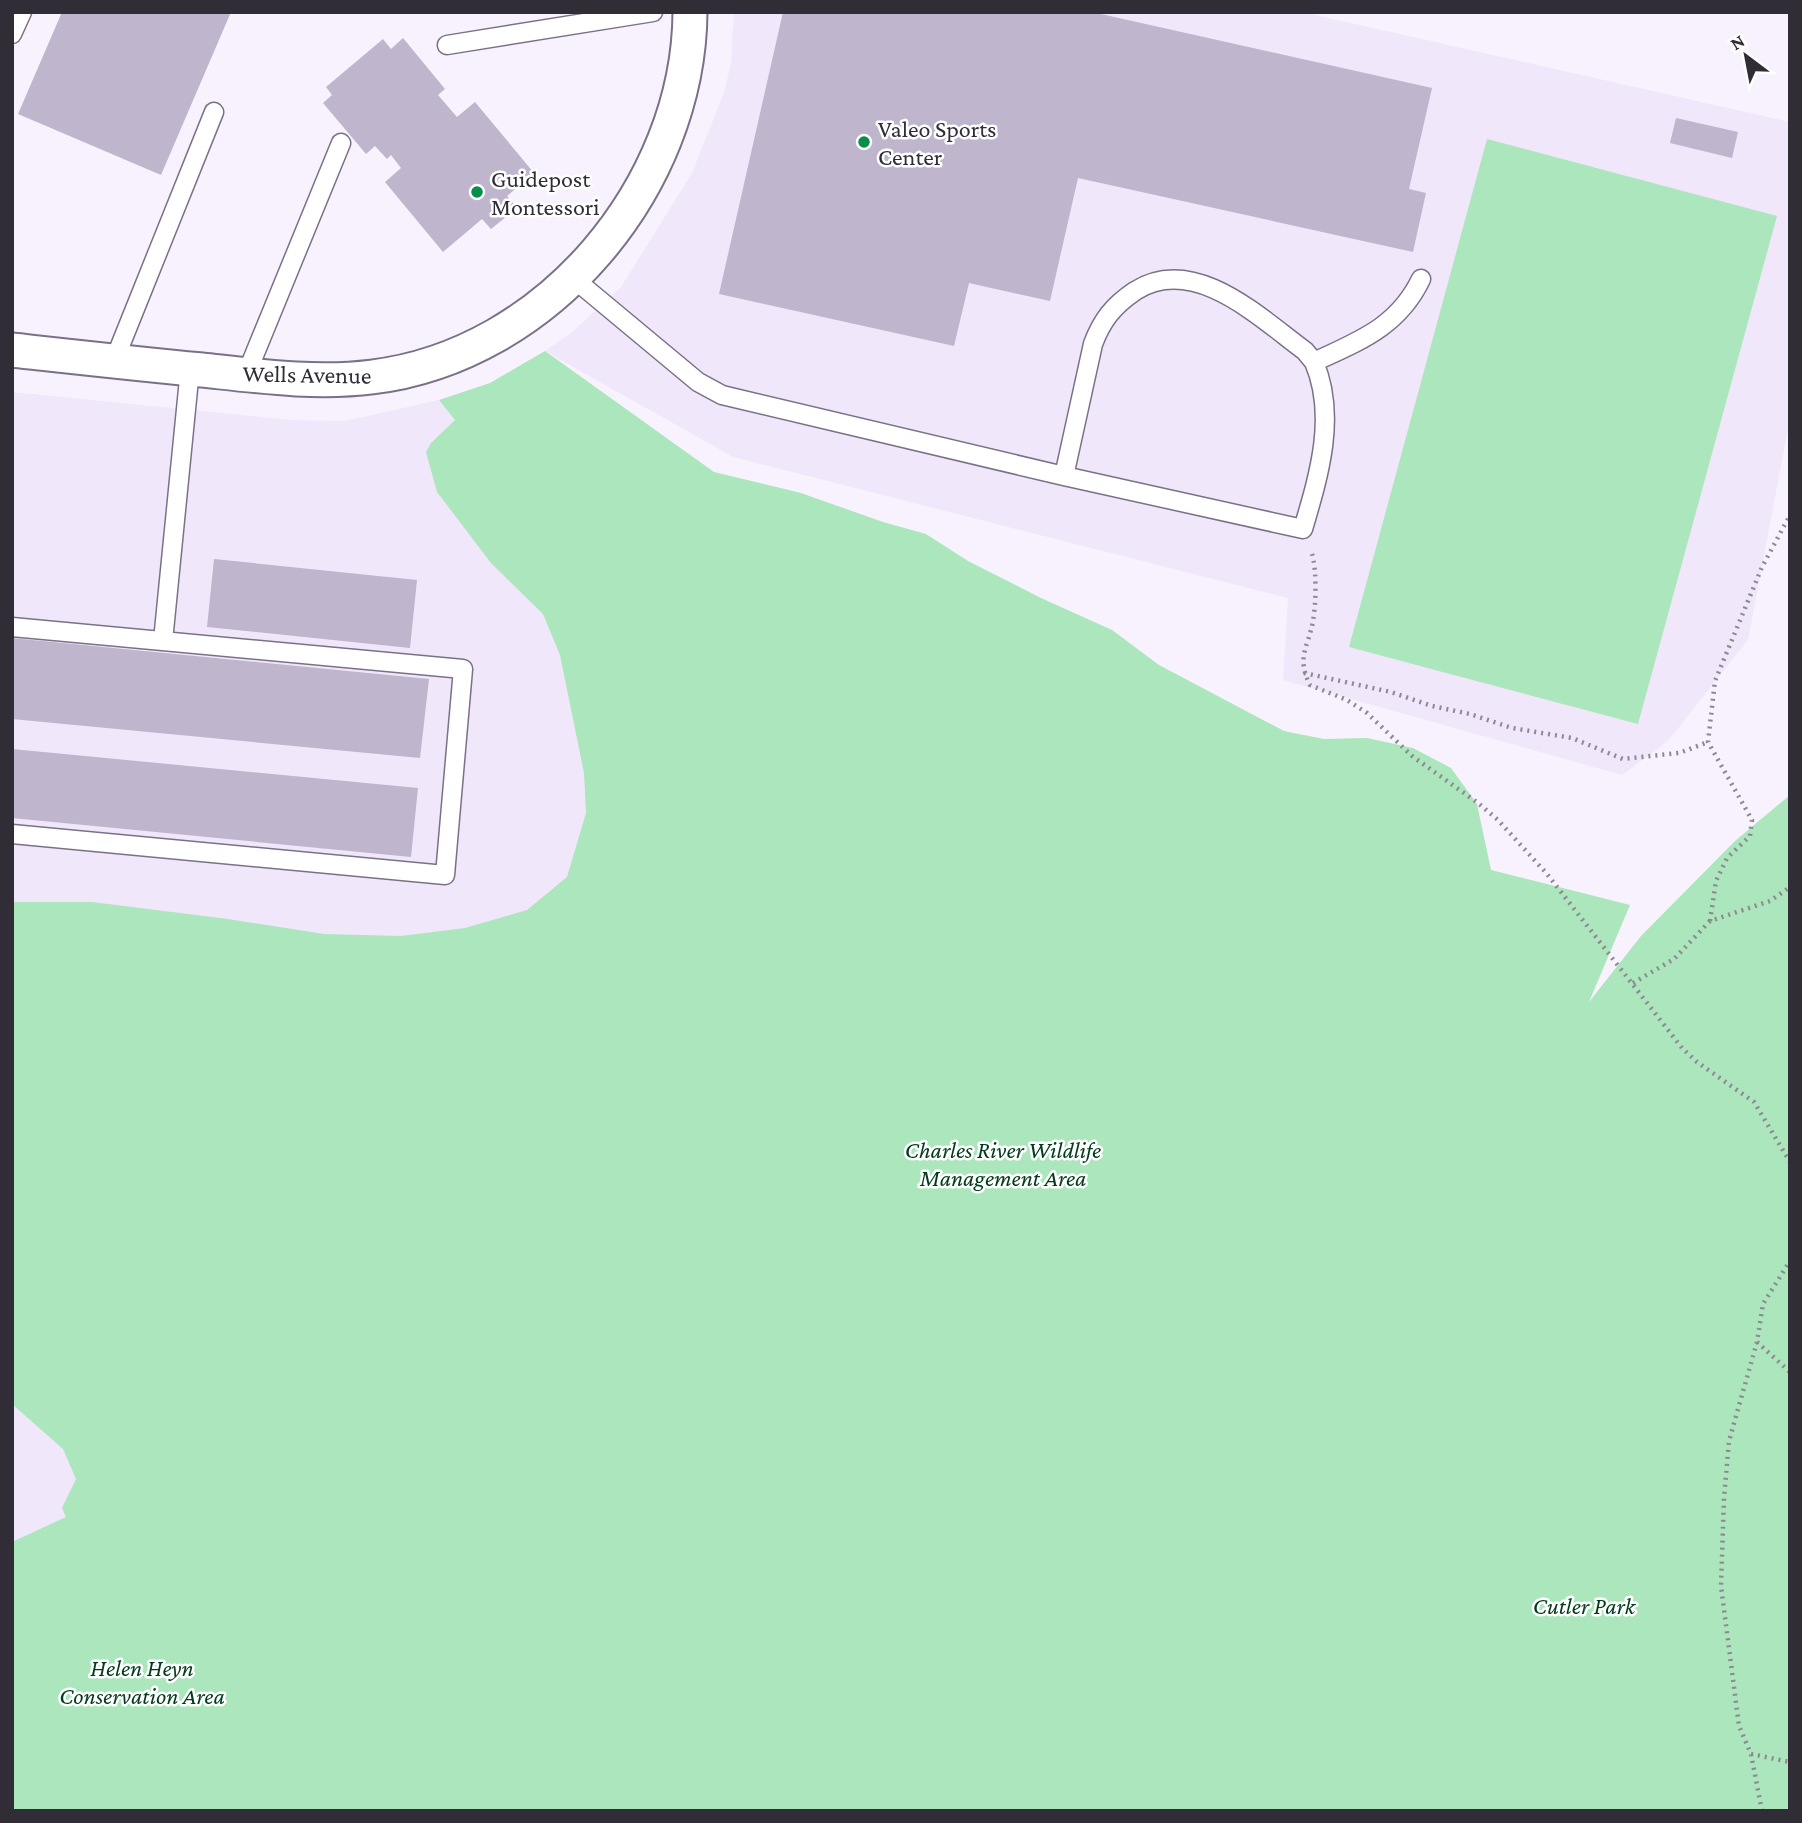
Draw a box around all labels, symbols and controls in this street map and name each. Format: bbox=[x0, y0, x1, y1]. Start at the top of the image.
north arrow bbox=[1711, 21, 1781, 91]
text: N bbox=[1726, 30, 1748, 54]
place label: Valeo Sports Center bbox=[878, 115, 996, 170]
marker: Valeo Sports Center bbox=[856, 134, 872, 150]
place label: Guidepost Montessori bbox=[491, 165, 600, 220]
marker: Guidepost Montessori bbox=[469, 184, 485, 200]
street label: Wells Avenue bbox=[242, 359, 372, 389]
park label: Charles River Wildlife Management Area bbox=[905, 1136, 1101, 1191]
park label: Cutler Park bbox=[1533, 1592, 1637, 1619]
park label: Helen Heyn Conservation Area bbox=[59, 1654, 225, 1709]

